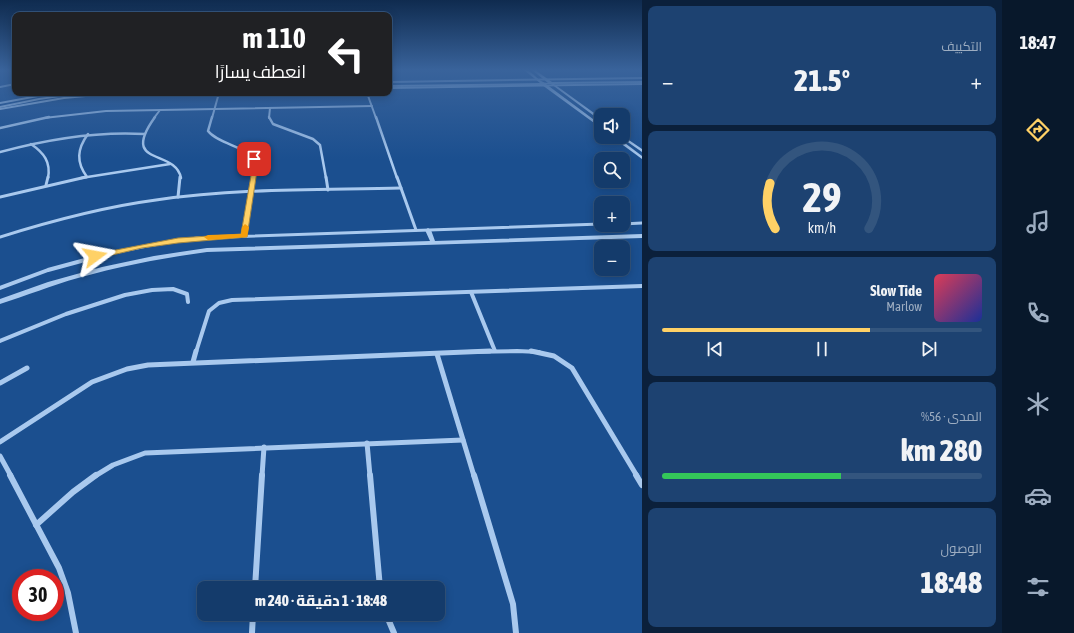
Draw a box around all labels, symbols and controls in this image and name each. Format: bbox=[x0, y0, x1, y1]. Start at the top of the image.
text: 110 m bbox=[243, 22, 306, 54]
icon: left bbox=[320, 28, 372, 80]
text: 18:47 bbox=[1019, 32, 1057, 53]
text: التكييف bbox=[941, 39, 982, 54]
text: انعطف يسارًا bbox=[215, 61, 306, 82]
text: 21.5° bbox=[794, 63, 850, 97]
text: − bbox=[662, 68, 673, 94]
text: + bbox=[971, 68, 982, 94]
map controls bbox=[594, 108, 630, 276]
button: sound bbox=[594, 108, 630, 144]
icon: directions bbox=[1024, 116, 1052, 144]
pin bbox=[237, 142, 271, 176]
icon: arrive bbox=[243, 148, 265, 170]
button: search bbox=[594, 152, 630, 188]
text: 29 bbox=[802, 173, 842, 221]
button: + bbox=[594, 196, 630, 232]
icon: music bbox=[1024, 208, 1052, 236]
text: km/h bbox=[808, 220, 836, 236]
position arrow bbox=[74, 235, 116, 277]
button: − bbox=[594, 240, 630, 276]
text: Slow Tide bbox=[870, 282, 922, 299]
text: Marlow bbox=[886, 299, 922, 314]
icon: phone bbox=[1024, 299, 1052, 327]
icon: previous bbox=[704, 338, 726, 360]
icon: pause bbox=[811, 338, 833, 360]
icon: next bbox=[918, 338, 940, 360]
icon: climate bbox=[1024, 390, 1052, 418]
text: المدى · 56% bbox=[921, 409, 982, 424]
text: 280 km bbox=[901, 433, 982, 467]
icon: car bbox=[1024, 482, 1052, 510]
text: الوصول bbox=[941, 541, 982, 556]
text: 18:48 bbox=[920, 565, 982, 599]
speed limit sign: 30 bbox=[12, 569, 64, 621]
icon: filters bbox=[1024, 573, 1052, 601]
text: 18:48 · 1 دقيقة · 240 m bbox=[255, 592, 387, 609]

